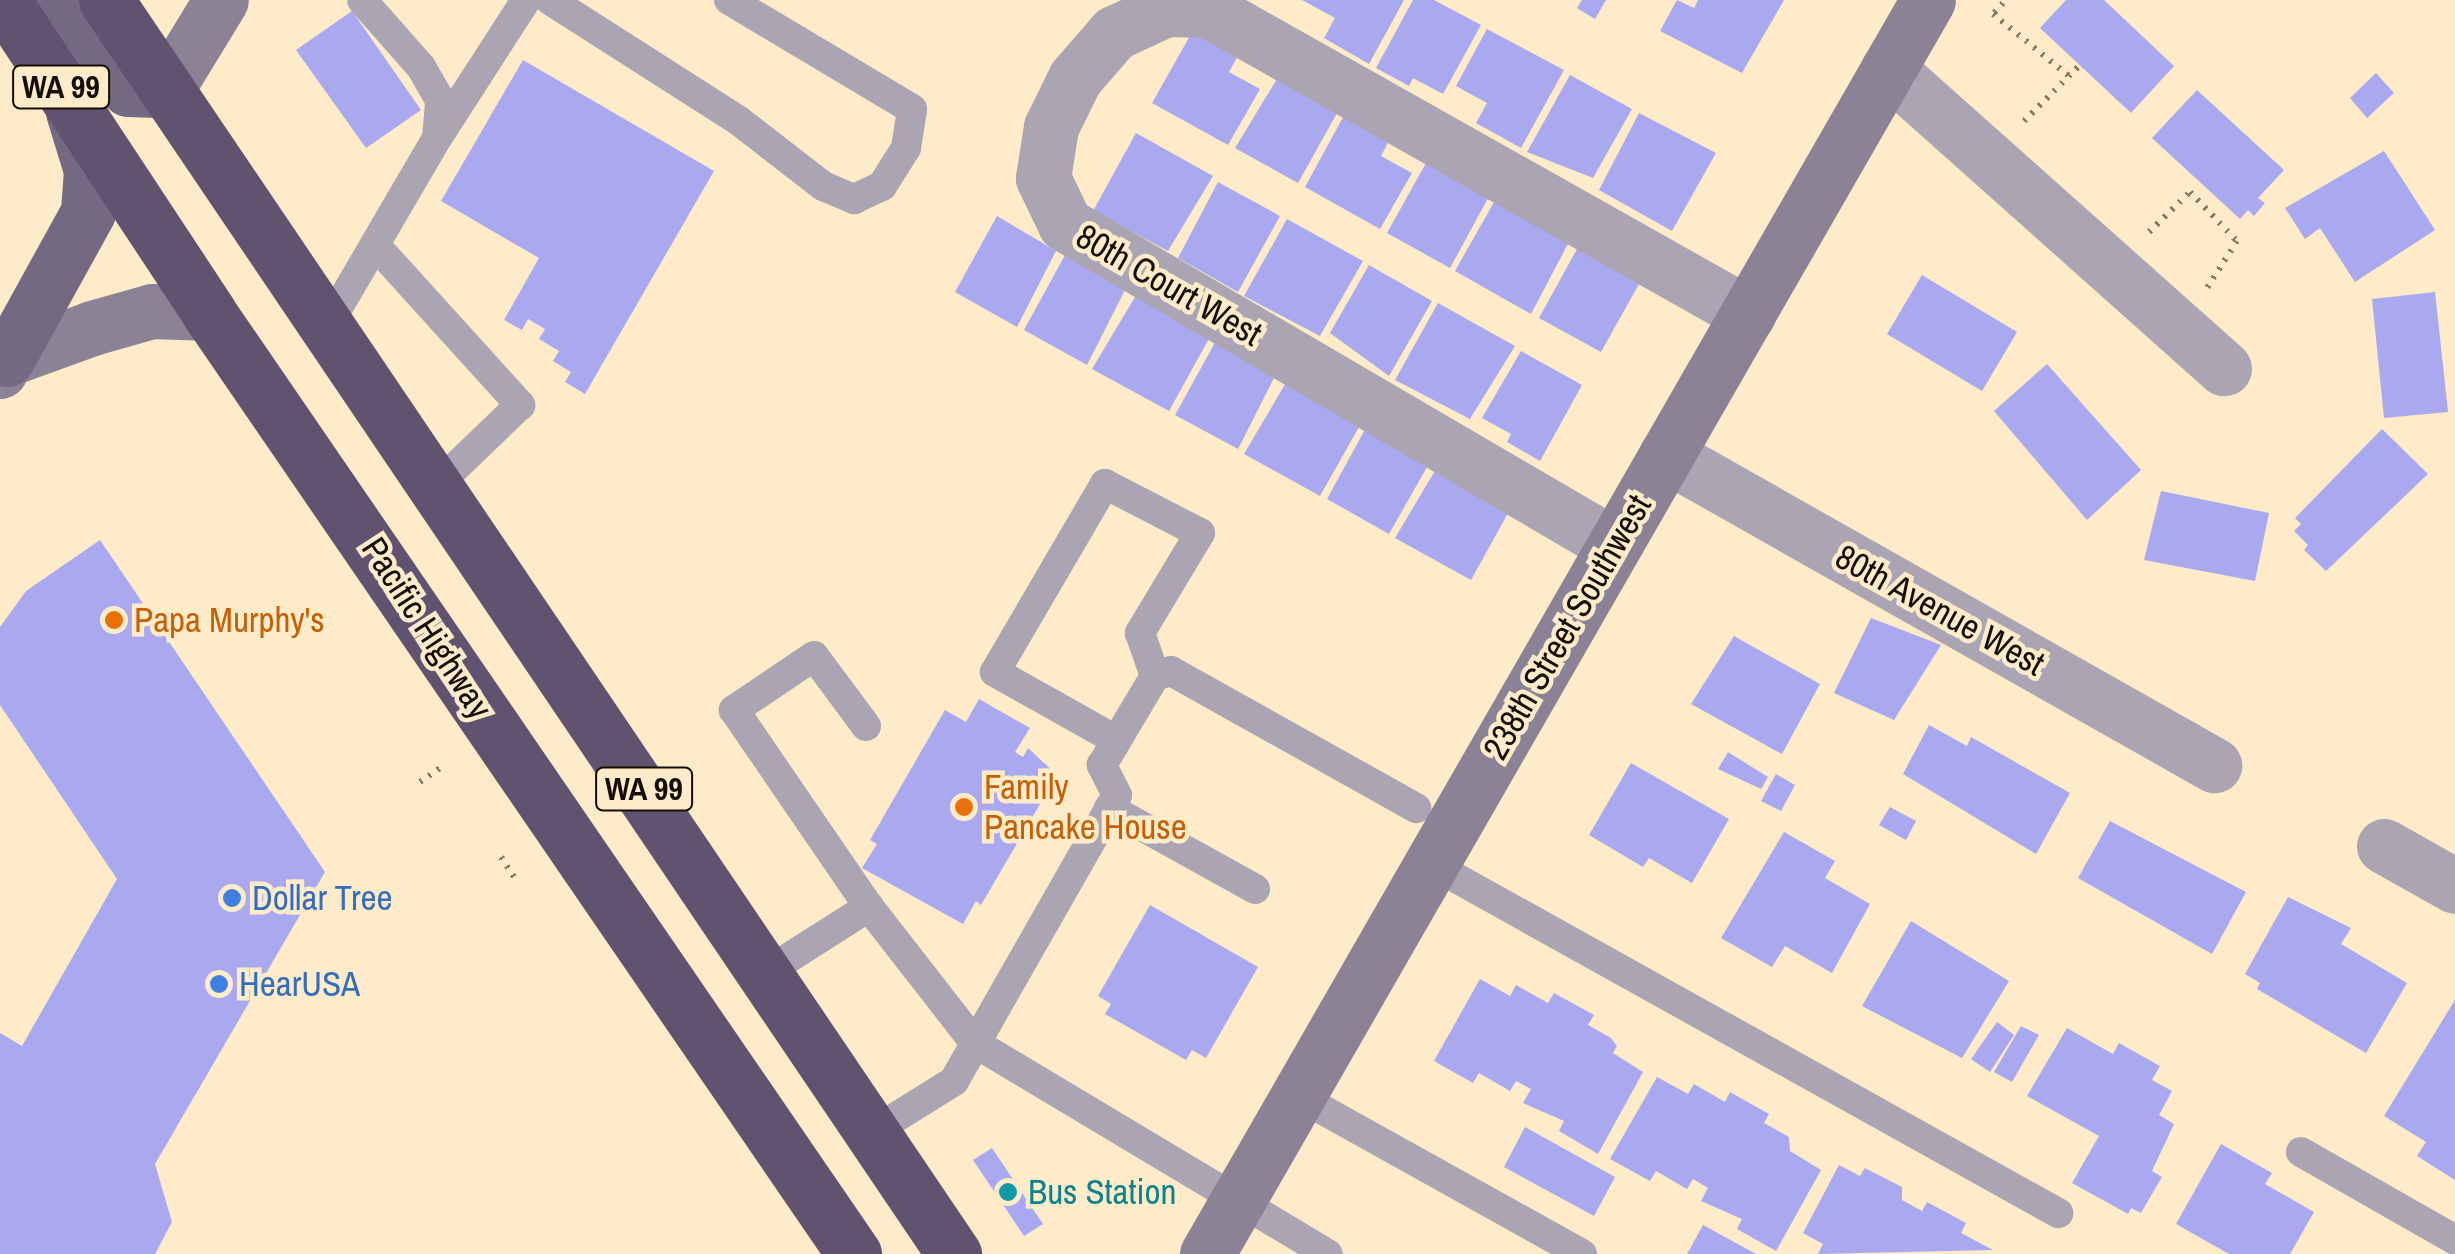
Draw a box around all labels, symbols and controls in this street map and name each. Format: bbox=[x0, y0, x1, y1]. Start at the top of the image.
road number: WA 99 bbox=[11, 60, 111, 114]
street label: 80th Court West bbox=[1069, 215, 1269, 355]
street label: 238th Street Southwest bbox=[1474, 487, 1660, 767]
street label: Pacific Highway bbox=[353, 530, 501, 726]
street label: 80th Avenue West bbox=[1828, 535, 2052, 685]
place label: Papa Murphy's bbox=[134, 599, 325, 641]
marker: Papa Murphy's bbox=[103, 609, 125, 631]
road number: WA 99 bbox=[594, 762, 694, 816]
place label: Family Pancake House bbox=[984, 766, 1187, 848]
marker: Family Pancake House bbox=[953, 796, 975, 818]
place label: Dollar Tree bbox=[252, 877, 393, 919]
marker: Dollar Tree bbox=[221, 887, 243, 909]
place label: HearUSA bbox=[239, 963, 360, 1005]
marker: HearUSA bbox=[208, 973, 230, 995]
place label: Bus Station bbox=[1028, 1171, 1176, 1213]
marker: Bus Station bbox=[997, 1181, 1019, 1203]

